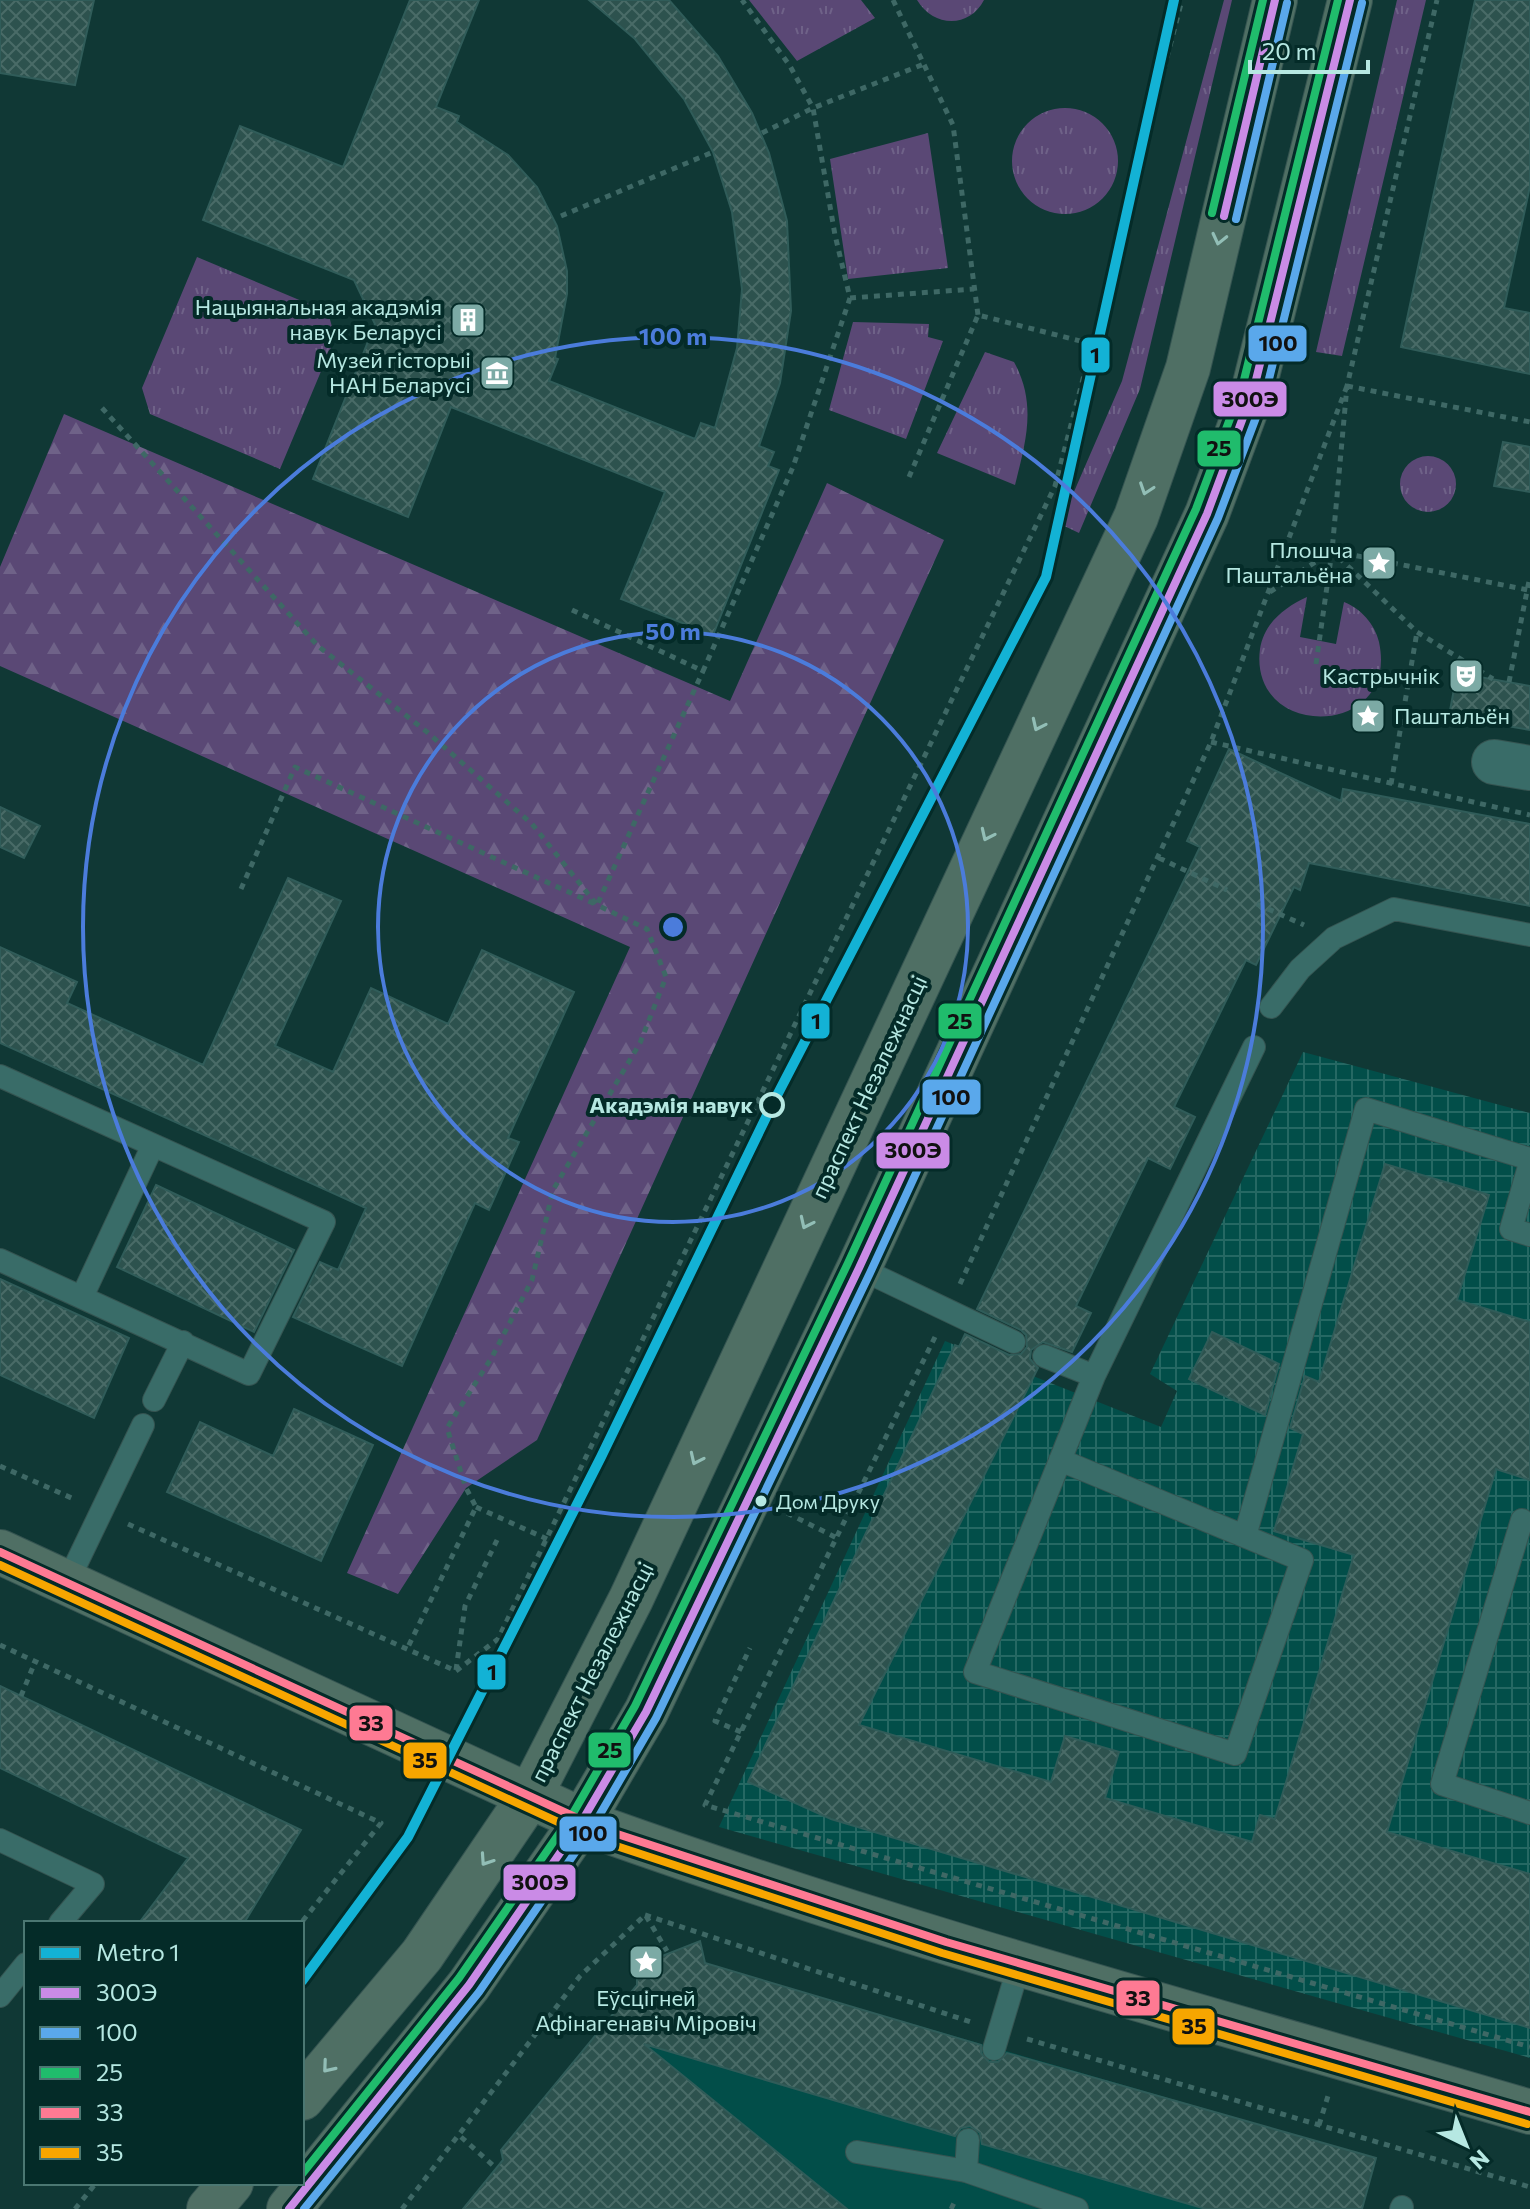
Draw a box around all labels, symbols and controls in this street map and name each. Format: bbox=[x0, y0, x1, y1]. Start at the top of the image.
scale bar bbox=[1250, 24, 1368, 74]
text: 20 m bbox=[1262, 36, 1316, 65]
one-way arrow bbox=[1211, 232, 1228, 246]
place label: Нацыянальная акадэмія навук Беларусі bbox=[195, 293, 442, 345]
building icon: Нацыянальная акадэмія навук Беларусі bbox=[449, 301, 487, 339]
text: 100 m bbox=[639, 321, 707, 350]
line badge: 100 bbox=[1247, 324, 1308, 363]
text: 100 bbox=[1258, 329, 1298, 356]
line badge: 1 bbox=[1080, 336, 1111, 374]
text: 1 bbox=[1090, 341, 1100, 368]
place label: Музей гісторыі НАН Беларусі bbox=[316, 346, 471, 398]
museum icon: Музей гісторыі НАН Беларусі bbox=[478, 354, 516, 392]
line badge: 300Э bbox=[1212, 380, 1288, 418]
text: 300Э bbox=[1221, 385, 1279, 412]
line badge: 25 bbox=[1196, 429, 1242, 468]
text: 25 bbox=[1206, 434, 1232, 461]
one-way arrow bbox=[1139, 481, 1155, 495]
place label: Плошча Паштальёна bbox=[1226, 536, 1353, 588]
place icon: Плошча Паштальёна bbox=[1360, 544, 1398, 582]
text: 50 m bbox=[645, 616, 701, 645]
theatre icon: Кастрычнік bbox=[1447, 657, 1485, 695]
place label: Кастрычнік bbox=[1322, 662, 1440, 689]
place icon: Паштальён bbox=[1349, 697, 1387, 735]
place label: Паштальён bbox=[1394, 702, 1510, 729]
one-way arrow bbox=[1032, 717, 1048, 732]
one-way arrow bbox=[981, 827, 997, 842]
centre of rings bbox=[659, 913, 687, 941]
street label: праспект Незалежнасці bbox=[805, 971, 932, 1203]
line badge: 1 bbox=[800, 1002, 831, 1040]
line badge: 25 bbox=[937, 1002, 983, 1040]
text: 1 bbox=[811, 1007, 821, 1034]
text: 25 bbox=[947, 1007, 973, 1034]
line badge: 100 bbox=[921, 1078, 982, 1116]
text: 100 bbox=[931, 1083, 971, 1110]
place label: Акадэмія навук bbox=[589, 1091, 753, 1118]
marker: Акадэмія навук bbox=[760, 1093, 784, 1117]
line badge: 300Э bbox=[875, 1131, 951, 1170]
text: 300Э bbox=[884, 1136, 942, 1163]
one-way arrow bbox=[800, 1215, 816, 1230]
one-way arrow bbox=[690, 1451, 706, 1465]
place label: Дом Друку bbox=[776, 1489, 880, 1513]
marker: Дом Друку bbox=[753, 1493, 769, 1509]
street label: праспект Незалежнасці bbox=[524, 1557, 659, 1786]
line badge: 1 bbox=[476, 1653, 507, 1691]
text: 1 bbox=[487, 1658, 497, 1685]
line badge: 33 bbox=[348, 1704, 394, 1742]
text: 33 bbox=[358, 1709, 384, 1736]
line badge: 25 bbox=[587, 1731, 632, 1769]
text: 25 bbox=[597, 1736, 623, 1763]
line badge: 35 bbox=[402, 1741, 448, 1780]
text: 35 bbox=[412, 1746, 438, 1773]
line badge: 100 bbox=[558, 1815, 618, 1853]
text: 100 bbox=[568, 1819, 608, 1846]
one-way arrow bbox=[481, 1852, 496, 1866]
line badge: 300Э bbox=[502, 1863, 577, 1902]
text: 300Э bbox=[511, 1868, 569, 1895]
legend bbox=[24, 1921, 304, 2185]
text: Metro 1 bbox=[96, 1937, 180, 1966]
place icon: Еўсцігней Афінагенавіч Міровіч bbox=[627, 1943, 665, 1981]
text: 300Э bbox=[96, 1977, 158, 2006]
line badge: 33 bbox=[1115, 1979, 1161, 2017]
place label: Еўсцігней Афінагенавіч Міровіч bbox=[535, 1984, 757, 2036]
text: 33 bbox=[1125, 1984, 1151, 2011]
line badge: 35 bbox=[1171, 2007, 1216, 2046]
text: 35 bbox=[1181, 2012, 1207, 2039]
text: 100 bbox=[96, 2017, 138, 2046]
text: 25 bbox=[96, 2057, 123, 2086]
one-way arrow bbox=[323, 2057, 338, 2072]
text: 33 bbox=[96, 2097, 123, 2126]
north arrow bbox=[1426, 2105, 1506, 2185]
text: 35 bbox=[96, 2137, 123, 2166]
text: N bbox=[1465, 2144, 1495, 2175]

